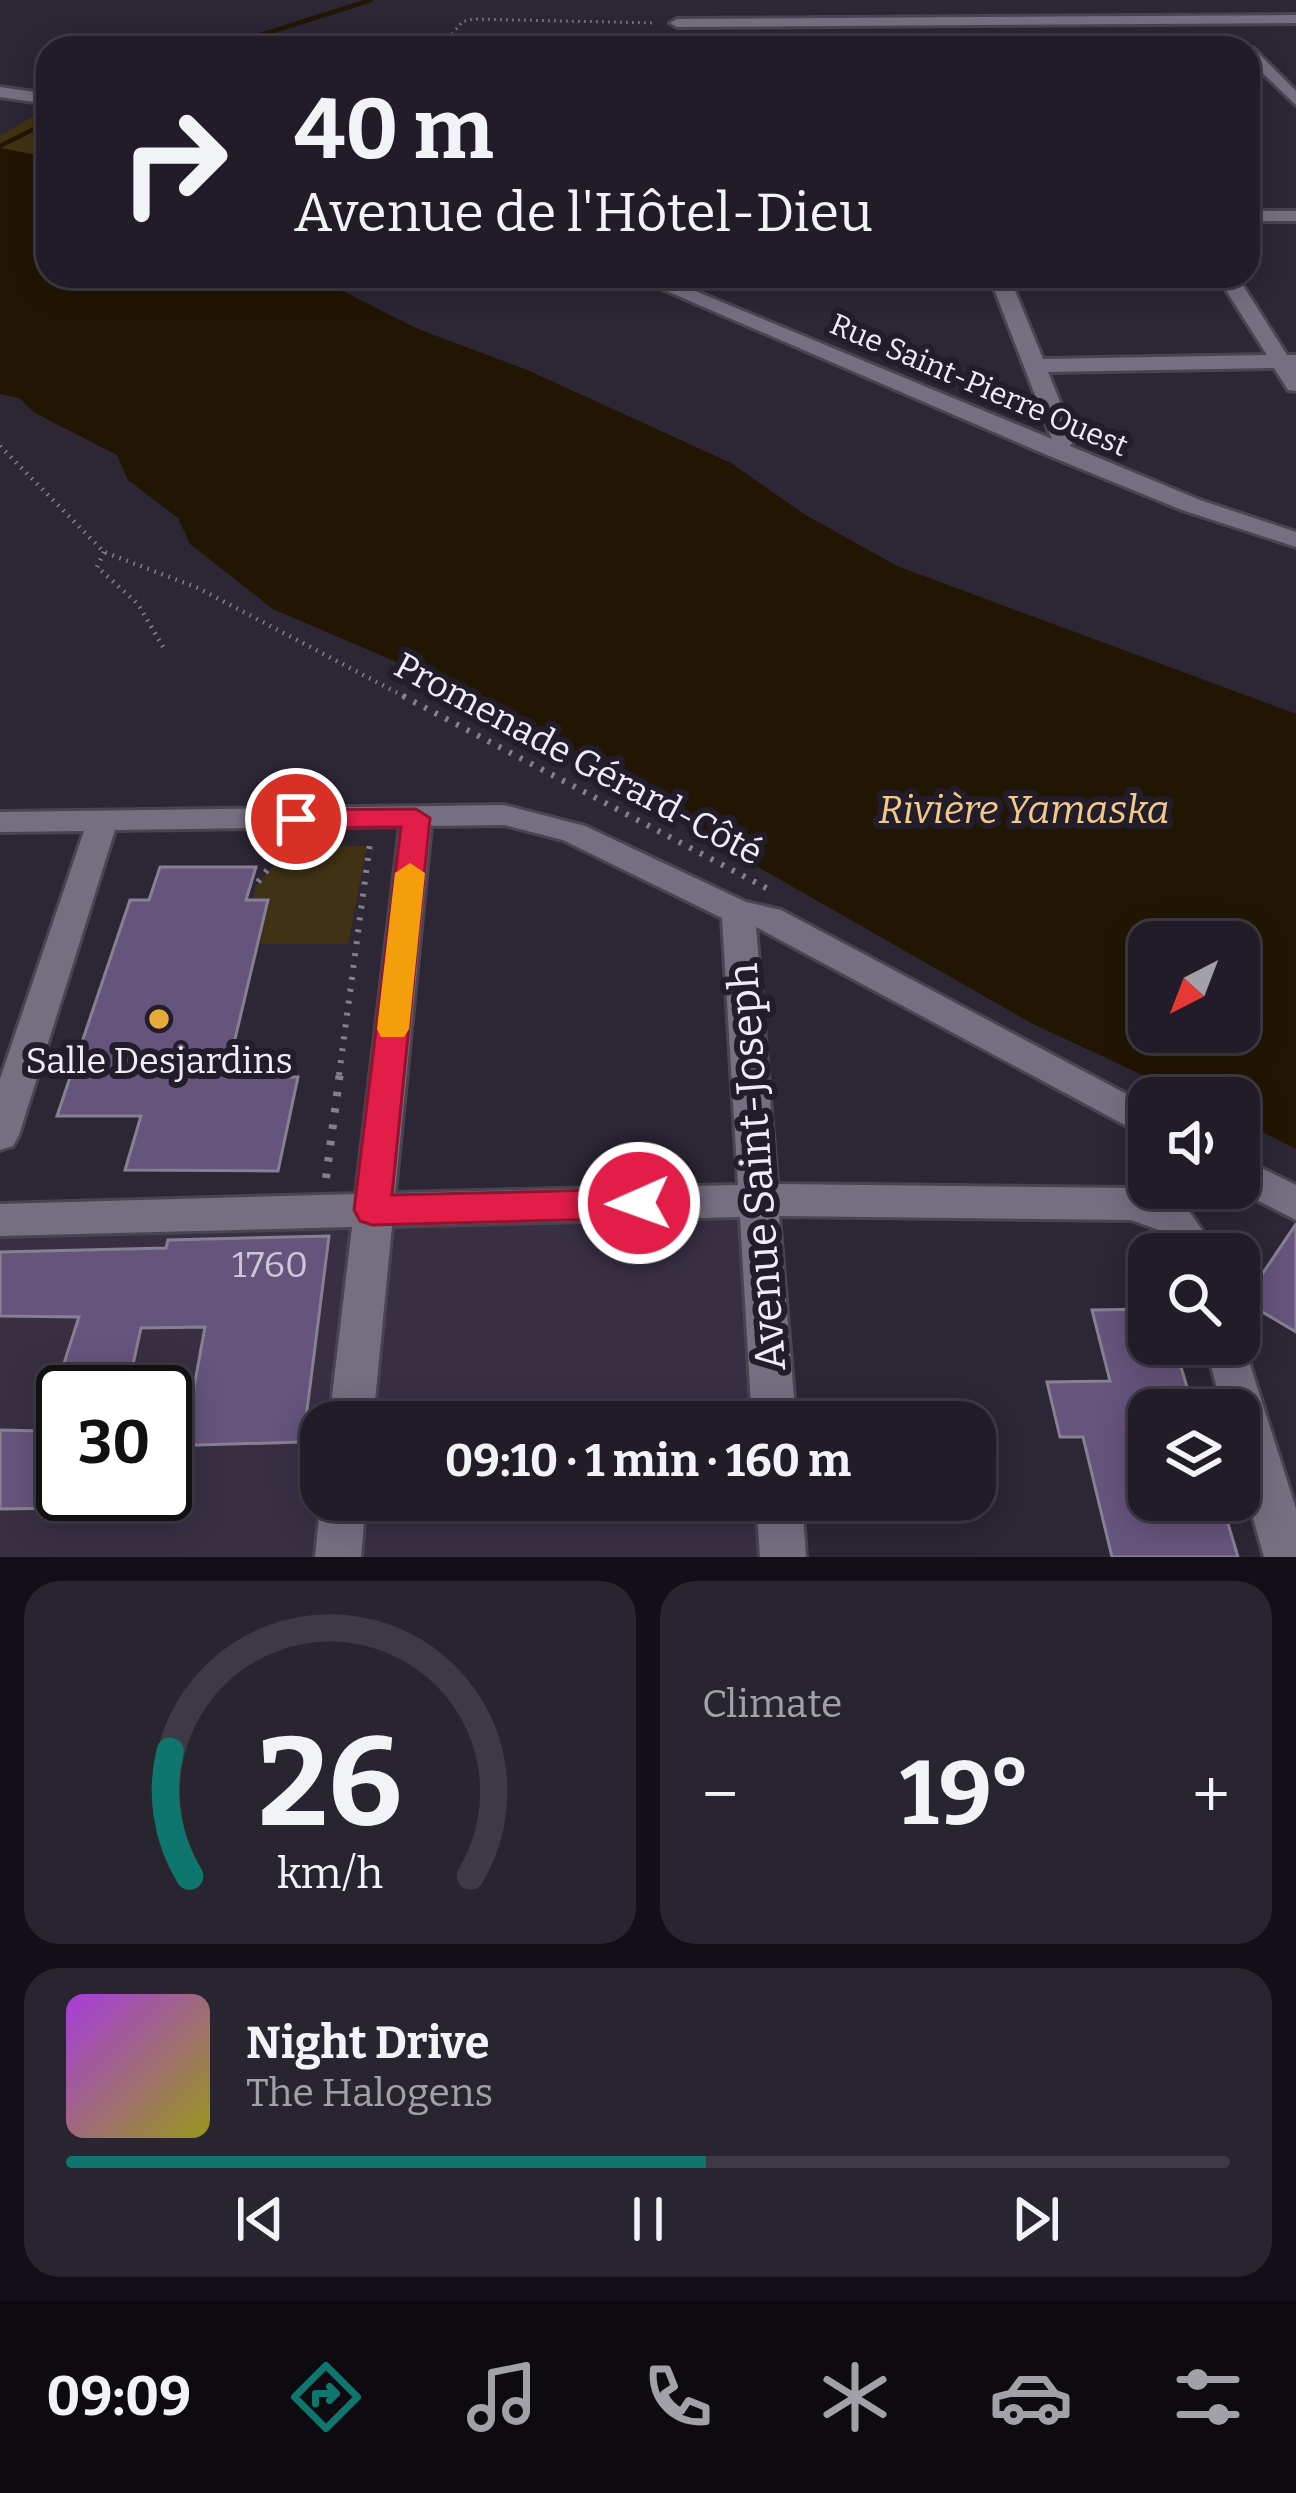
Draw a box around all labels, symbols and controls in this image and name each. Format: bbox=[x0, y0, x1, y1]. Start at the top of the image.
text: 40 m bbox=[294, 79, 494, 180]
icon: right bbox=[96, 84, 252, 240]
text: Avenue de l'Hôtel-Dieu bbox=[294, 181, 873, 245]
street label: Rue Saint-Pierre Ouest bbox=[825, 306, 1133, 464]
street label: Promenade Gérard-Côté bbox=[387, 643, 770, 875]
pin bbox=[245, 768, 347, 870]
icon: arrive bbox=[263, 786, 329, 852]
water label: Rivière Yamaska bbox=[878, 787, 1170, 833]
north arrow bbox=[1128, 921, 1260, 1053]
map controls bbox=[1128, 921, 1260, 1521]
street label: Avenue Saint-Joseph bbox=[718, 961, 796, 1372]
marker: Salle Desjardins bbox=[146, 1006, 172, 1032]
place label: Salle Desjardins bbox=[25, 1039, 293, 1083]
button: sound bbox=[1128, 1077, 1260, 1209]
position arrow bbox=[576, 1140, 702, 1266]
button: search bbox=[1128, 1233, 1260, 1365]
house number: 1760 bbox=[232, 1243, 308, 1287]
speed limit sign: 30 bbox=[36, 1365, 192, 1521]
button: layers bbox=[1128, 1389, 1260, 1521]
text: 09:10 · 1 min · 160 m bbox=[445, 1434, 851, 1488]
text: Climate bbox=[702, 1681, 842, 1727]
text: 26 bbox=[258, 1708, 402, 1858]
text: 19° bbox=[900, 1740, 1031, 1848]
text: − bbox=[702, 1755, 738, 1834]
text: + bbox=[1192, 1755, 1230, 1834]
text: km/h bbox=[277, 1847, 383, 1898]
text: Night Drive bbox=[246, 2016, 489, 2070]
text: The Halogens bbox=[246, 2070, 493, 2116]
icon: previous bbox=[227, 2186, 293, 2252]
icon: pause bbox=[615, 2186, 681, 2252]
icon: next bbox=[1003, 2186, 1069, 2252]
icon: directions bbox=[284, 2355, 368, 2439]
icon: music bbox=[460, 2355, 544, 2439]
icon: phone bbox=[636, 2355, 720, 2439]
icon: climate bbox=[813, 2355, 897, 2439]
icon: car bbox=[989, 2355, 1073, 2439]
icon: filters bbox=[1166, 2355, 1250, 2439]
text: 09:09 bbox=[46, 2365, 191, 2429]

